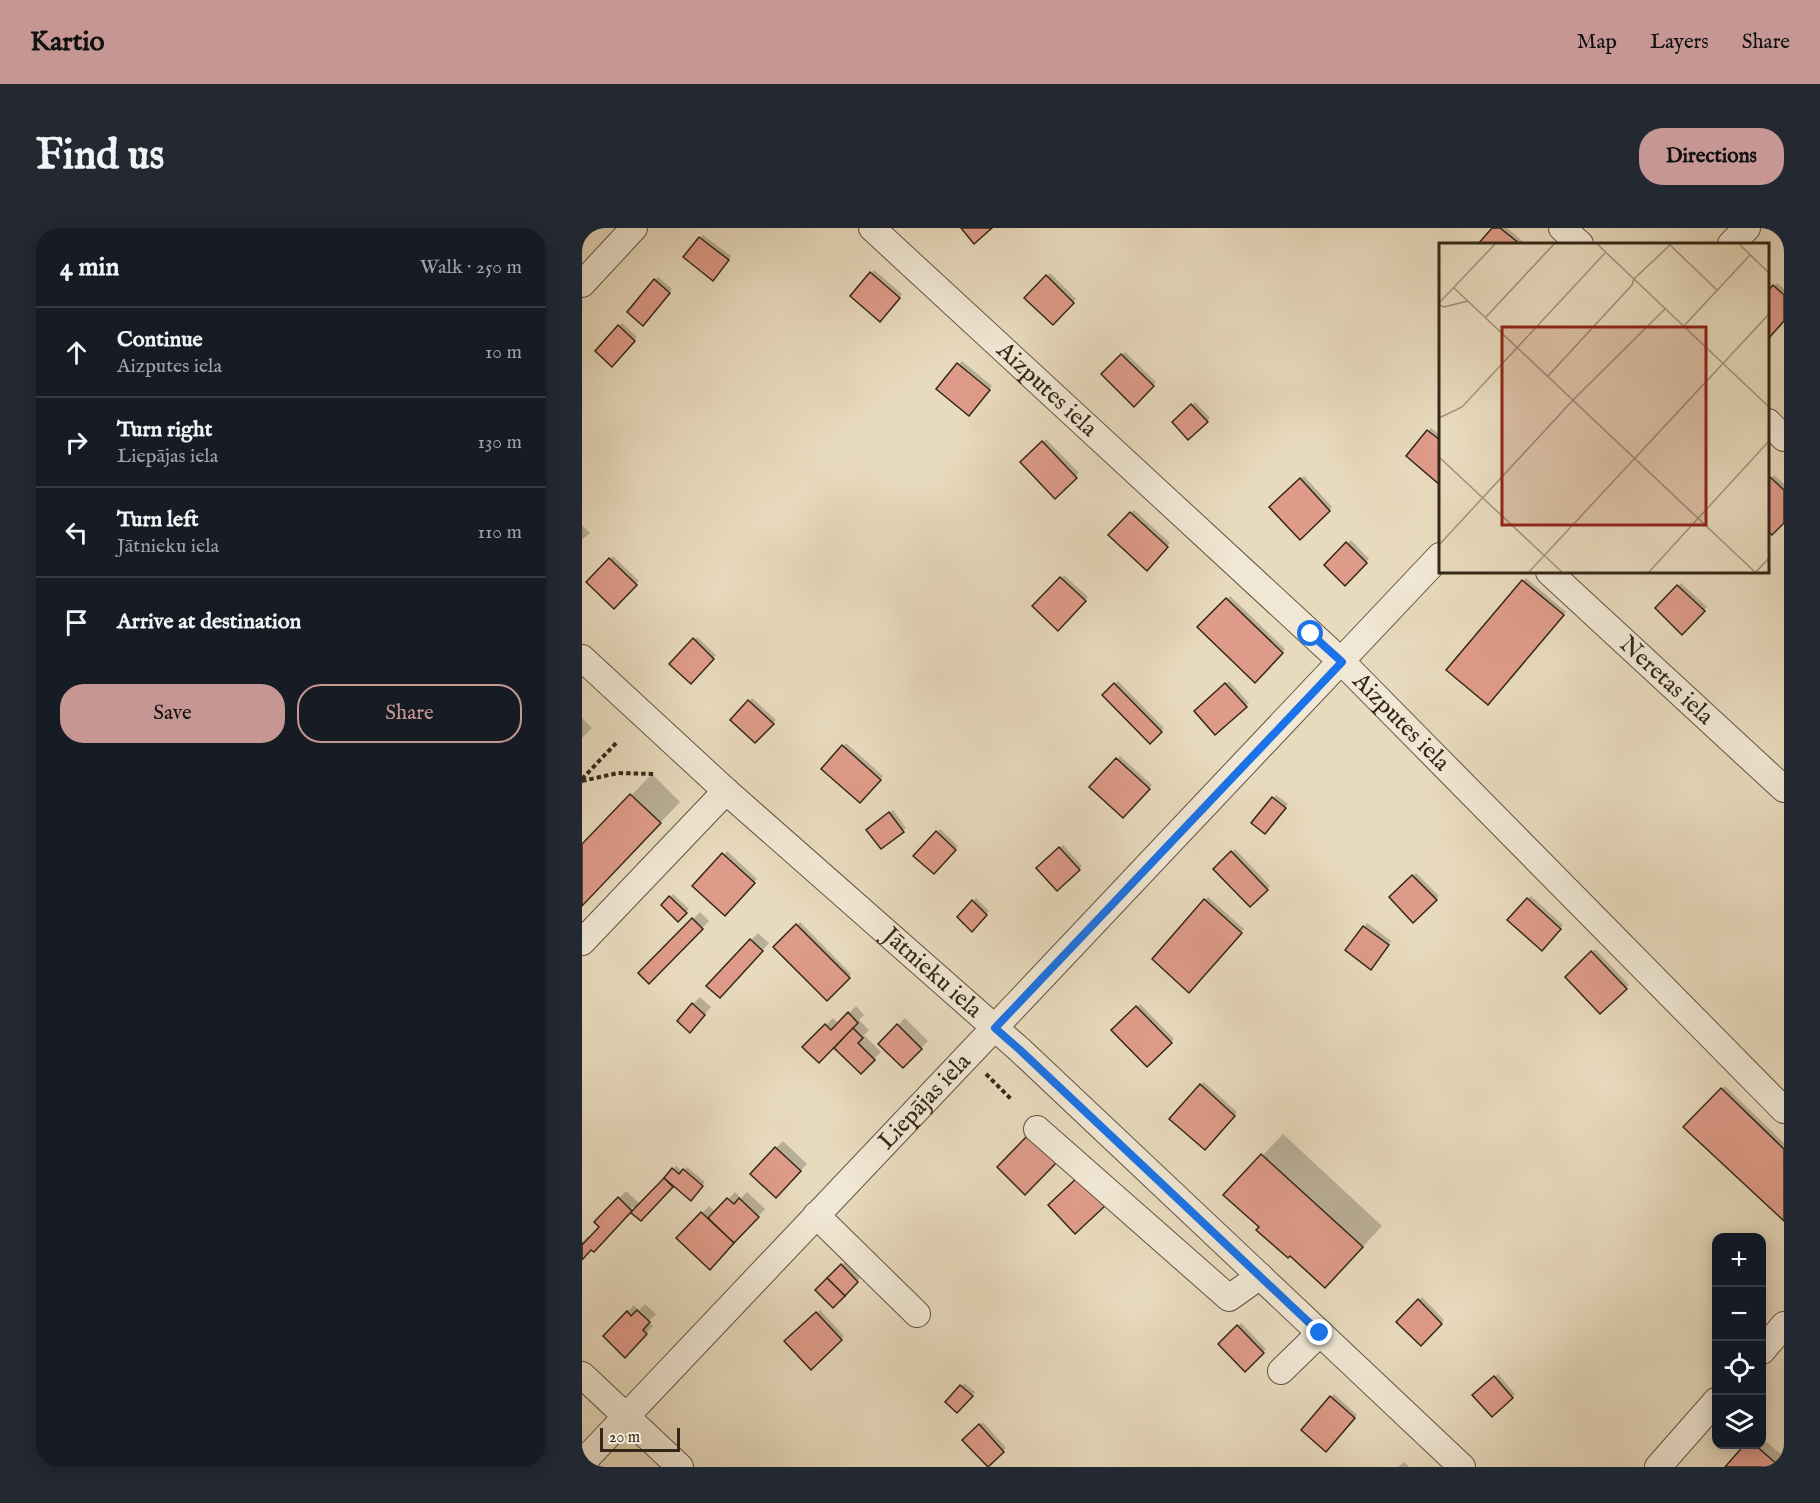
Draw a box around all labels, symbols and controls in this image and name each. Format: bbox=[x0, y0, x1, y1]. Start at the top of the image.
text: Kartio bbox=[30, 25, 105, 60]
text: Map bbox=[1577, 29, 1617, 56]
text: Layers bbox=[1650, 29, 1709, 56]
text: Share bbox=[1742, 29, 1790, 56]
button: Directions bbox=[1639, 128, 1784, 185]
text: Find us bbox=[36, 130, 164, 183]
inset map bbox=[1439, 243, 1769, 573]
text: 4 min bbox=[60, 251, 119, 284]
text: Walk · 250 m bbox=[420, 255, 522, 280]
text: Continue bbox=[117, 326, 203, 354]
street label: Aizputes iela bbox=[989, 335, 1104, 444]
icon: ahead bbox=[60, 336, 93, 369]
text: 10 m bbox=[485, 340, 522, 365]
text: Aizputes iela bbox=[117, 354, 222, 379]
text: Turn right bbox=[117, 416, 212, 444]
icon: right bbox=[60, 426, 93, 459]
text: 130 m bbox=[477, 430, 522, 455]
text: Liepājas iela bbox=[117, 444, 219, 469]
text: Turn left bbox=[117, 506, 199, 534]
icon: left bbox=[60, 516, 93, 549]
text: 110 m bbox=[478, 520, 522, 545]
text: Jātnieku iela bbox=[117, 534, 219, 559]
icon: arrive bbox=[60, 606, 93, 639]
text: Arrive at destination bbox=[117, 608, 301, 636]
route start bbox=[1297, 620, 1323, 646]
street label: Neretas iela bbox=[1613, 629, 1721, 732]
street label: Aizputes iela bbox=[1345, 665, 1457, 778]
button: Save bbox=[60, 684, 285, 743]
button: Share bbox=[297, 684, 522, 743]
street label: Jātnieku iela bbox=[874, 919, 989, 1025]
street label: Liepājas iela bbox=[871, 1046, 978, 1156]
map controls bbox=[1712, 1233, 1766, 1449]
button: + bbox=[1712, 1233, 1766, 1287]
button: − bbox=[1712, 1287, 1766, 1341]
route end bbox=[1306, 1319, 1332, 1345]
button: locate bbox=[1712, 1341, 1766, 1395]
button: layers bbox=[1712, 1395, 1766, 1449]
scale bar bbox=[600, 1425, 680, 1452]
text: 20 m bbox=[609, 1428, 640, 1448]

